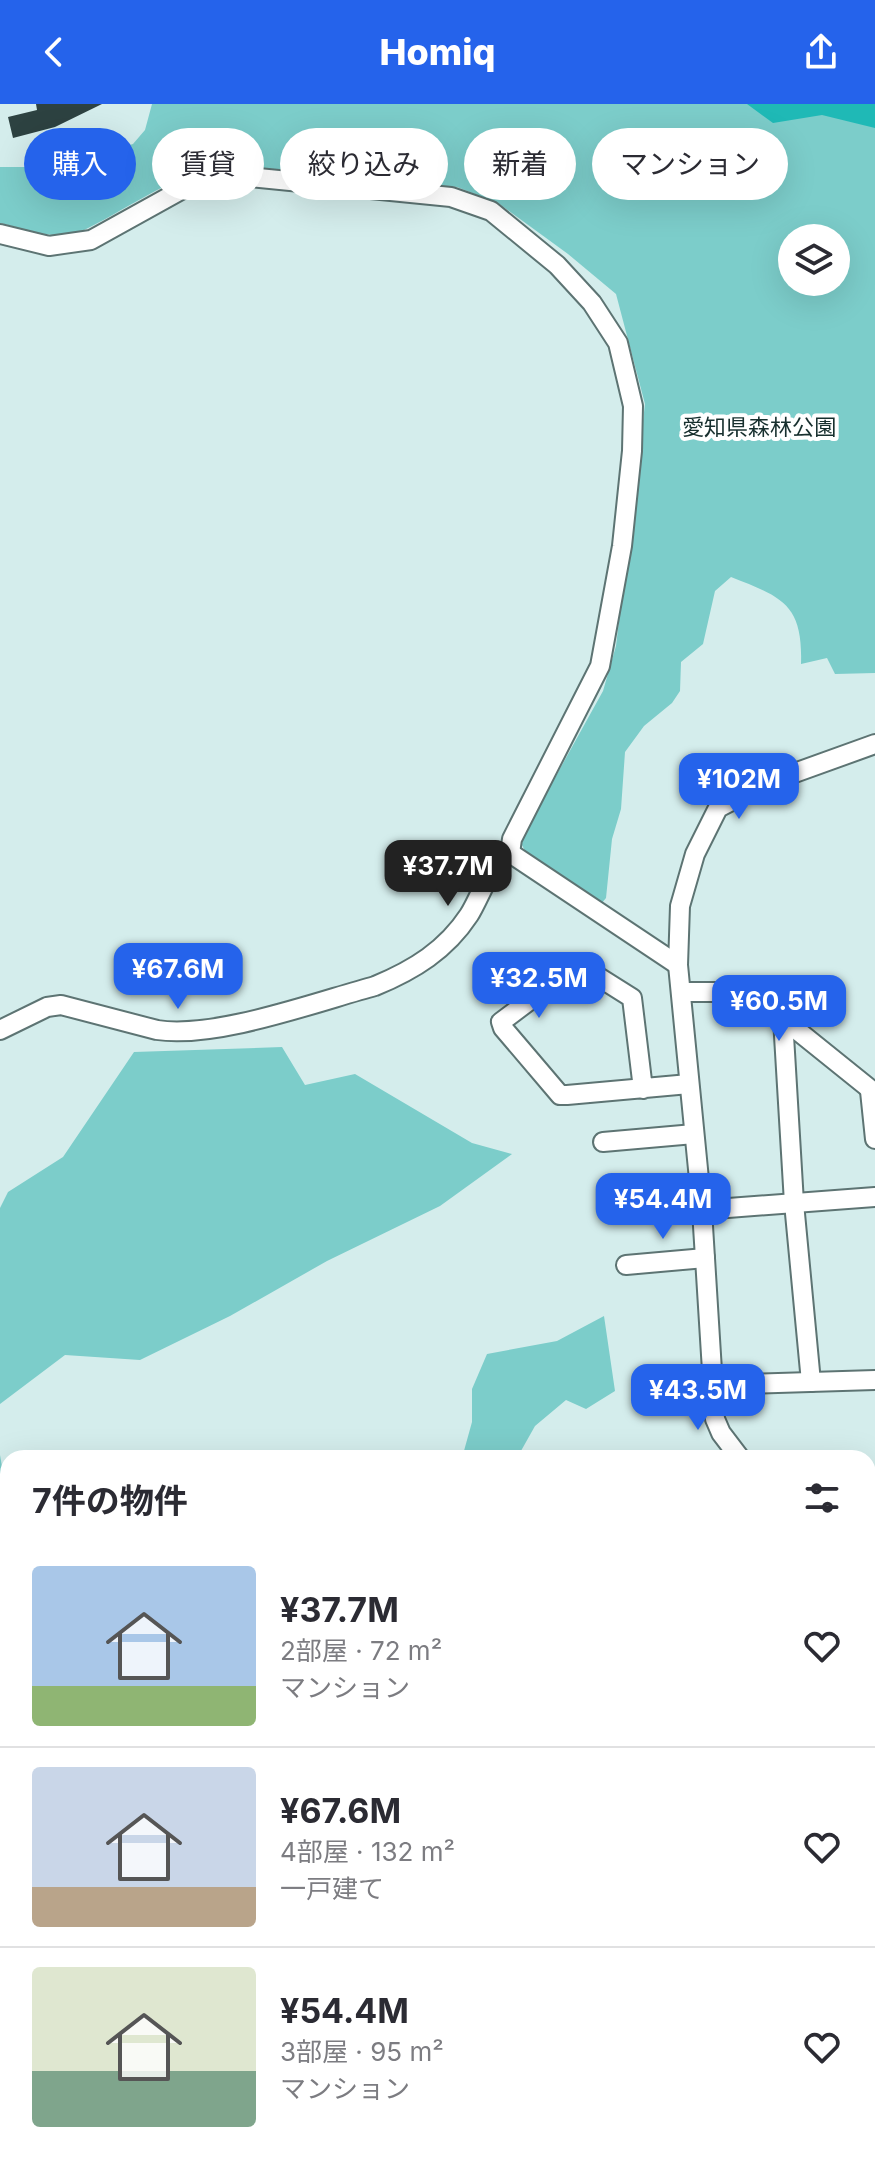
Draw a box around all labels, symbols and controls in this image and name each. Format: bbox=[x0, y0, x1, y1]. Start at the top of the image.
icon: back bbox=[32, 30, 76, 74]
text: Homiq bbox=[380, 30, 495, 74]
icon: share bbox=[799, 30, 843, 74]
chip: 購入 bbox=[24, 128, 136, 200]
chip: 賃貸 bbox=[152, 128, 264, 200]
chip: 絞り込み bbox=[280, 128, 448, 200]
chip: 新着 bbox=[464, 128, 576, 200]
chip: マンション bbox=[592, 128, 788, 200]
map controls bbox=[778, 224, 850, 296]
button: layers bbox=[778, 224, 850, 296]
park label: 愛知県森林公園 bbox=[682, 414, 836, 440]
pin: ¥102M bbox=[683, 753, 795, 821]
text: ¥102M bbox=[697, 763, 781, 794]
pin: ¥37.7M bbox=[383, 840, 513, 908]
text: ¥37.7M bbox=[403, 850, 493, 881]
pin: ¥67.6M bbox=[113, 943, 243, 1011]
pin: ¥32.5M bbox=[474, 952, 604, 1020]
text: ¥67.6M bbox=[132, 953, 224, 984]
text: ¥32.5M bbox=[490, 962, 588, 993]
pin: ¥60.5M bbox=[714, 975, 844, 1043]
text: ¥60.5M bbox=[730, 985, 828, 1016]
pin: ¥54.4M bbox=[598, 1173, 728, 1241]
text: ¥54.4M bbox=[614, 1183, 712, 1214]
pin: ¥43.5M bbox=[633, 1364, 763, 1432]
text: ¥43.5M bbox=[649, 1374, 747, 1405]
icon: filters bbox=[800, 1476, 844, 1520]
text: 7件の物件 bbox=[32, 1480, 188, 1521]
text: ¥37.7M bbox=[280, 1589, 399, 1630]
icon: home bbox=[96, 1598, 192, 1694]
icon: heart bbox=[800, 1624, 844, 1668]
text: 2部屋 · 72 m² bbox=[280, 1635, 442, 1666]
text: マンション bbox=[280, 1672, 410, 1703]
text: ¥67.6M bbox=[280, 1790, 401, 1831]
icon: home bbox=[96, 1799, 192, 1895]
icon: heart bbox=[800, 1825, 844, 1869]
text: 4部屋 · 132 m² bbox=[280, 1836, 455, 1867]
text: 一戸建て bbox=[280, 1873, 384, 1904]
text: ¥54.4M bbox=[280, 1990, 409, 2031]
icon: home bbox=[96, 1999, 192, 2095]
icon: heart bbox=[800, 2025, 844, 2069]
text: 3部屋 · 95 m² bbox=[280, 2036, 444, 2067]
text: マンション bbox=[280, 2073, 410, 2104]

